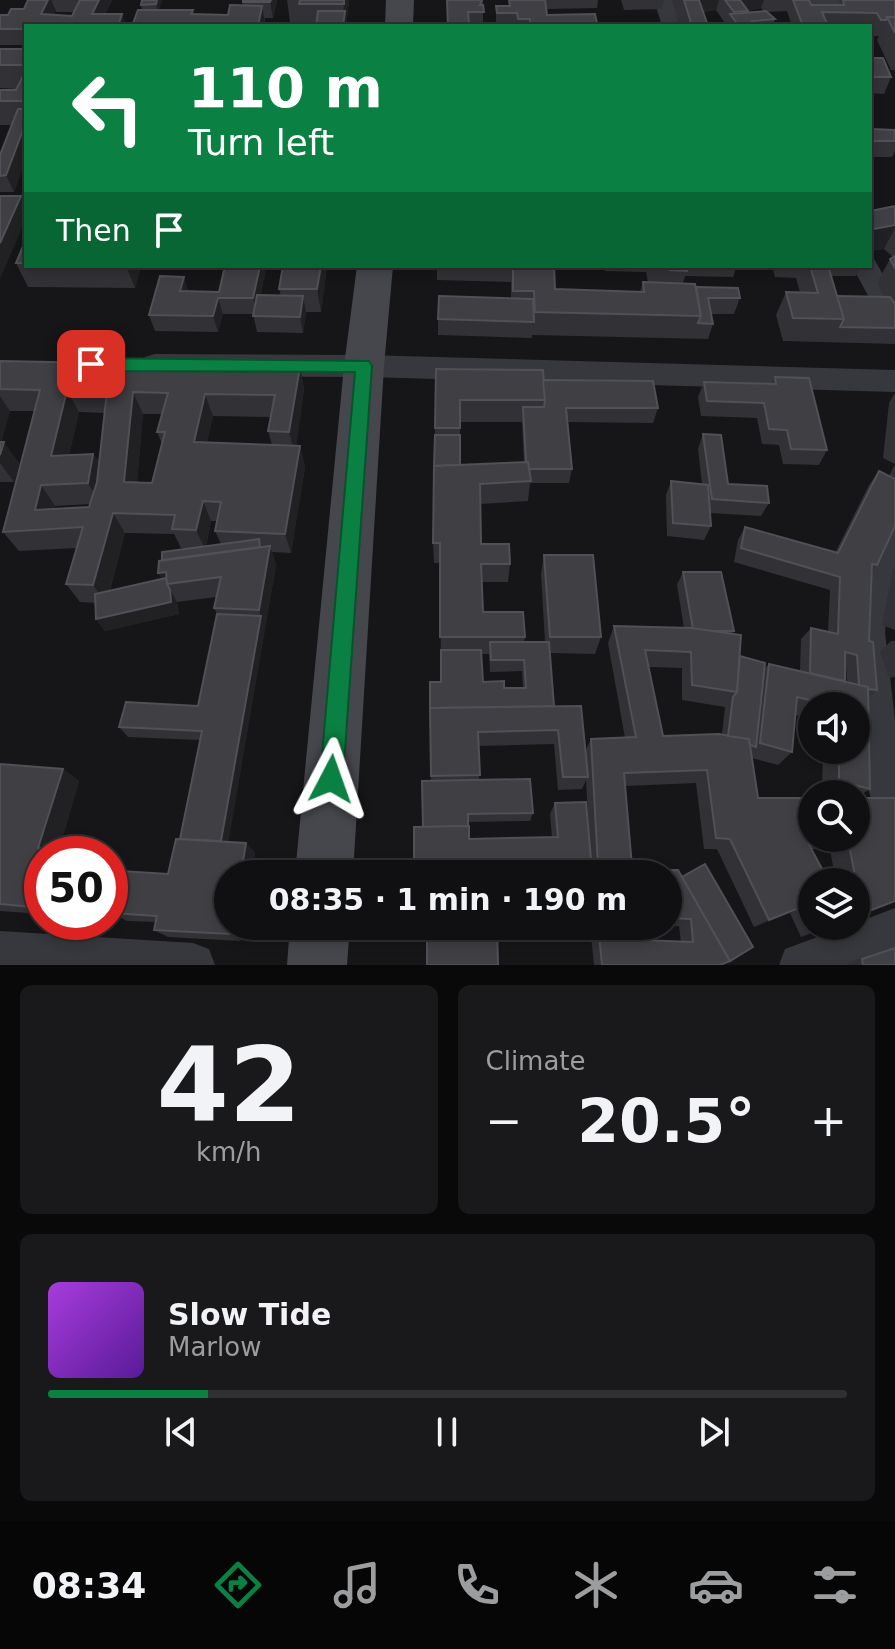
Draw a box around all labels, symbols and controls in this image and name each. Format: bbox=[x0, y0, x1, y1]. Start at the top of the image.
text: 110 m bbox=[188, 55, 383, 120]
icon: left bbox=[56, 56, 160, 160]
text: Turn left bbox=[188, 122, 334, 163]
icon: arrive bbox=[147, 208, 191, 252]
text: Then bbox=[56, 213, 131, 248]
pin bbox=[57, 330, 125, 398]
icon: arrive bbox=[69, 342, 113, 386]
map controls bbox=[798, 692, 870, 940]
button: sound bbox=[798, 692, 870, 764]
position arrow bbox=[289, 737, 373, 821]
button: search bbox=[798, 780, 870, 852]
speed limit sign: 50 bbox=[24, 836, 128, 940]
button: layers bbox=[798, 868, 870, 940]
text: 08:35 · 1 min · 190 m bbox=[269, 882, 627, 917]
text: 42 bbox=[156, 1024, 301, 1146]
text: Climate bbox=[486, 1046, 586, 1076]
text: 20.5° bbox=[577, 1086, 755, 1156]
text: − bbox=[486, 1095, 522, 1146]
text: + bbox=[810, 1095, 847, 1146]
text: km/h bbox=[196, 1137, 262, 1167]
text: Slow Tide bbox=[168, 1297, 331, 1332]
text: Marlow bbox=[168, 1332, 261, 1362]
icon: previous bbox=[159, 1410, 203, 1454]
icon: pause bbox=[425, 1410, 469, 1454]
icon: next bbox=[692, 1410, 736, 1454]
icon: directions bbox=[210, 1557, 266, 1613]
icon: music bbox=[329, 1557, 385, 1613]
icon: phone bbox=[449, 1557, 505, 1613]
icon: climate bbox=[568, 1557, 624, 1613]
icon: car bbox=[688, 1557, 744, 1613]
icon: filters bbox=[807, 1557, 863, 1613]
text: 08:34 bbox=[32, 1565, 146, 1606]

